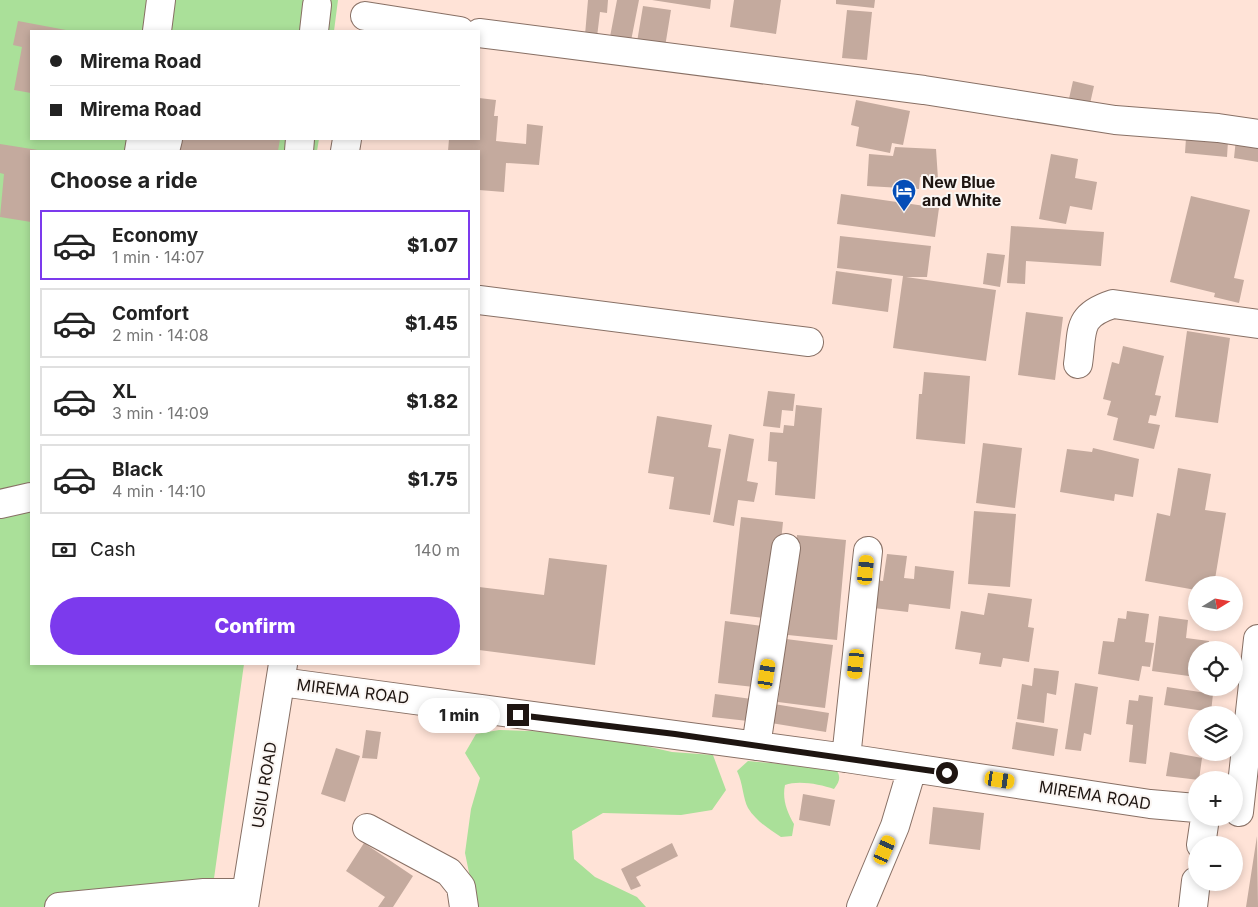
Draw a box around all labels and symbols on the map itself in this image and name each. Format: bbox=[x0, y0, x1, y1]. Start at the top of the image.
place label: New Blue and White bbox=[922, 172, 1001, 210]
hotel icon: New Blue and White bbox=[891, 178, 917, 212]
car bbox=[856, 554, 875, 586]
north arrow bbox=[1188, 576, 1242, 631]
car bbox=[846, 648, 865, 680]
car bbox=[757, 658, 776, 690]
street label: MIREMA ROAD bbox=[296, 674, 410, 708]
callout: 1 min bbox=[418, 698, 500, 732]
route end bbox=[507, 704, 529, 726]
street label: USIU ROAD bbox=[247, 740, 281, 830]
route start bbox=[936, 762, 958, 784]
car bbox=[984, 770, 1015, 790]
street label: MIREMA ROAD bbox=[1038, 776, 1152, 814]
car bbox=[872, 833, 897, 867]

